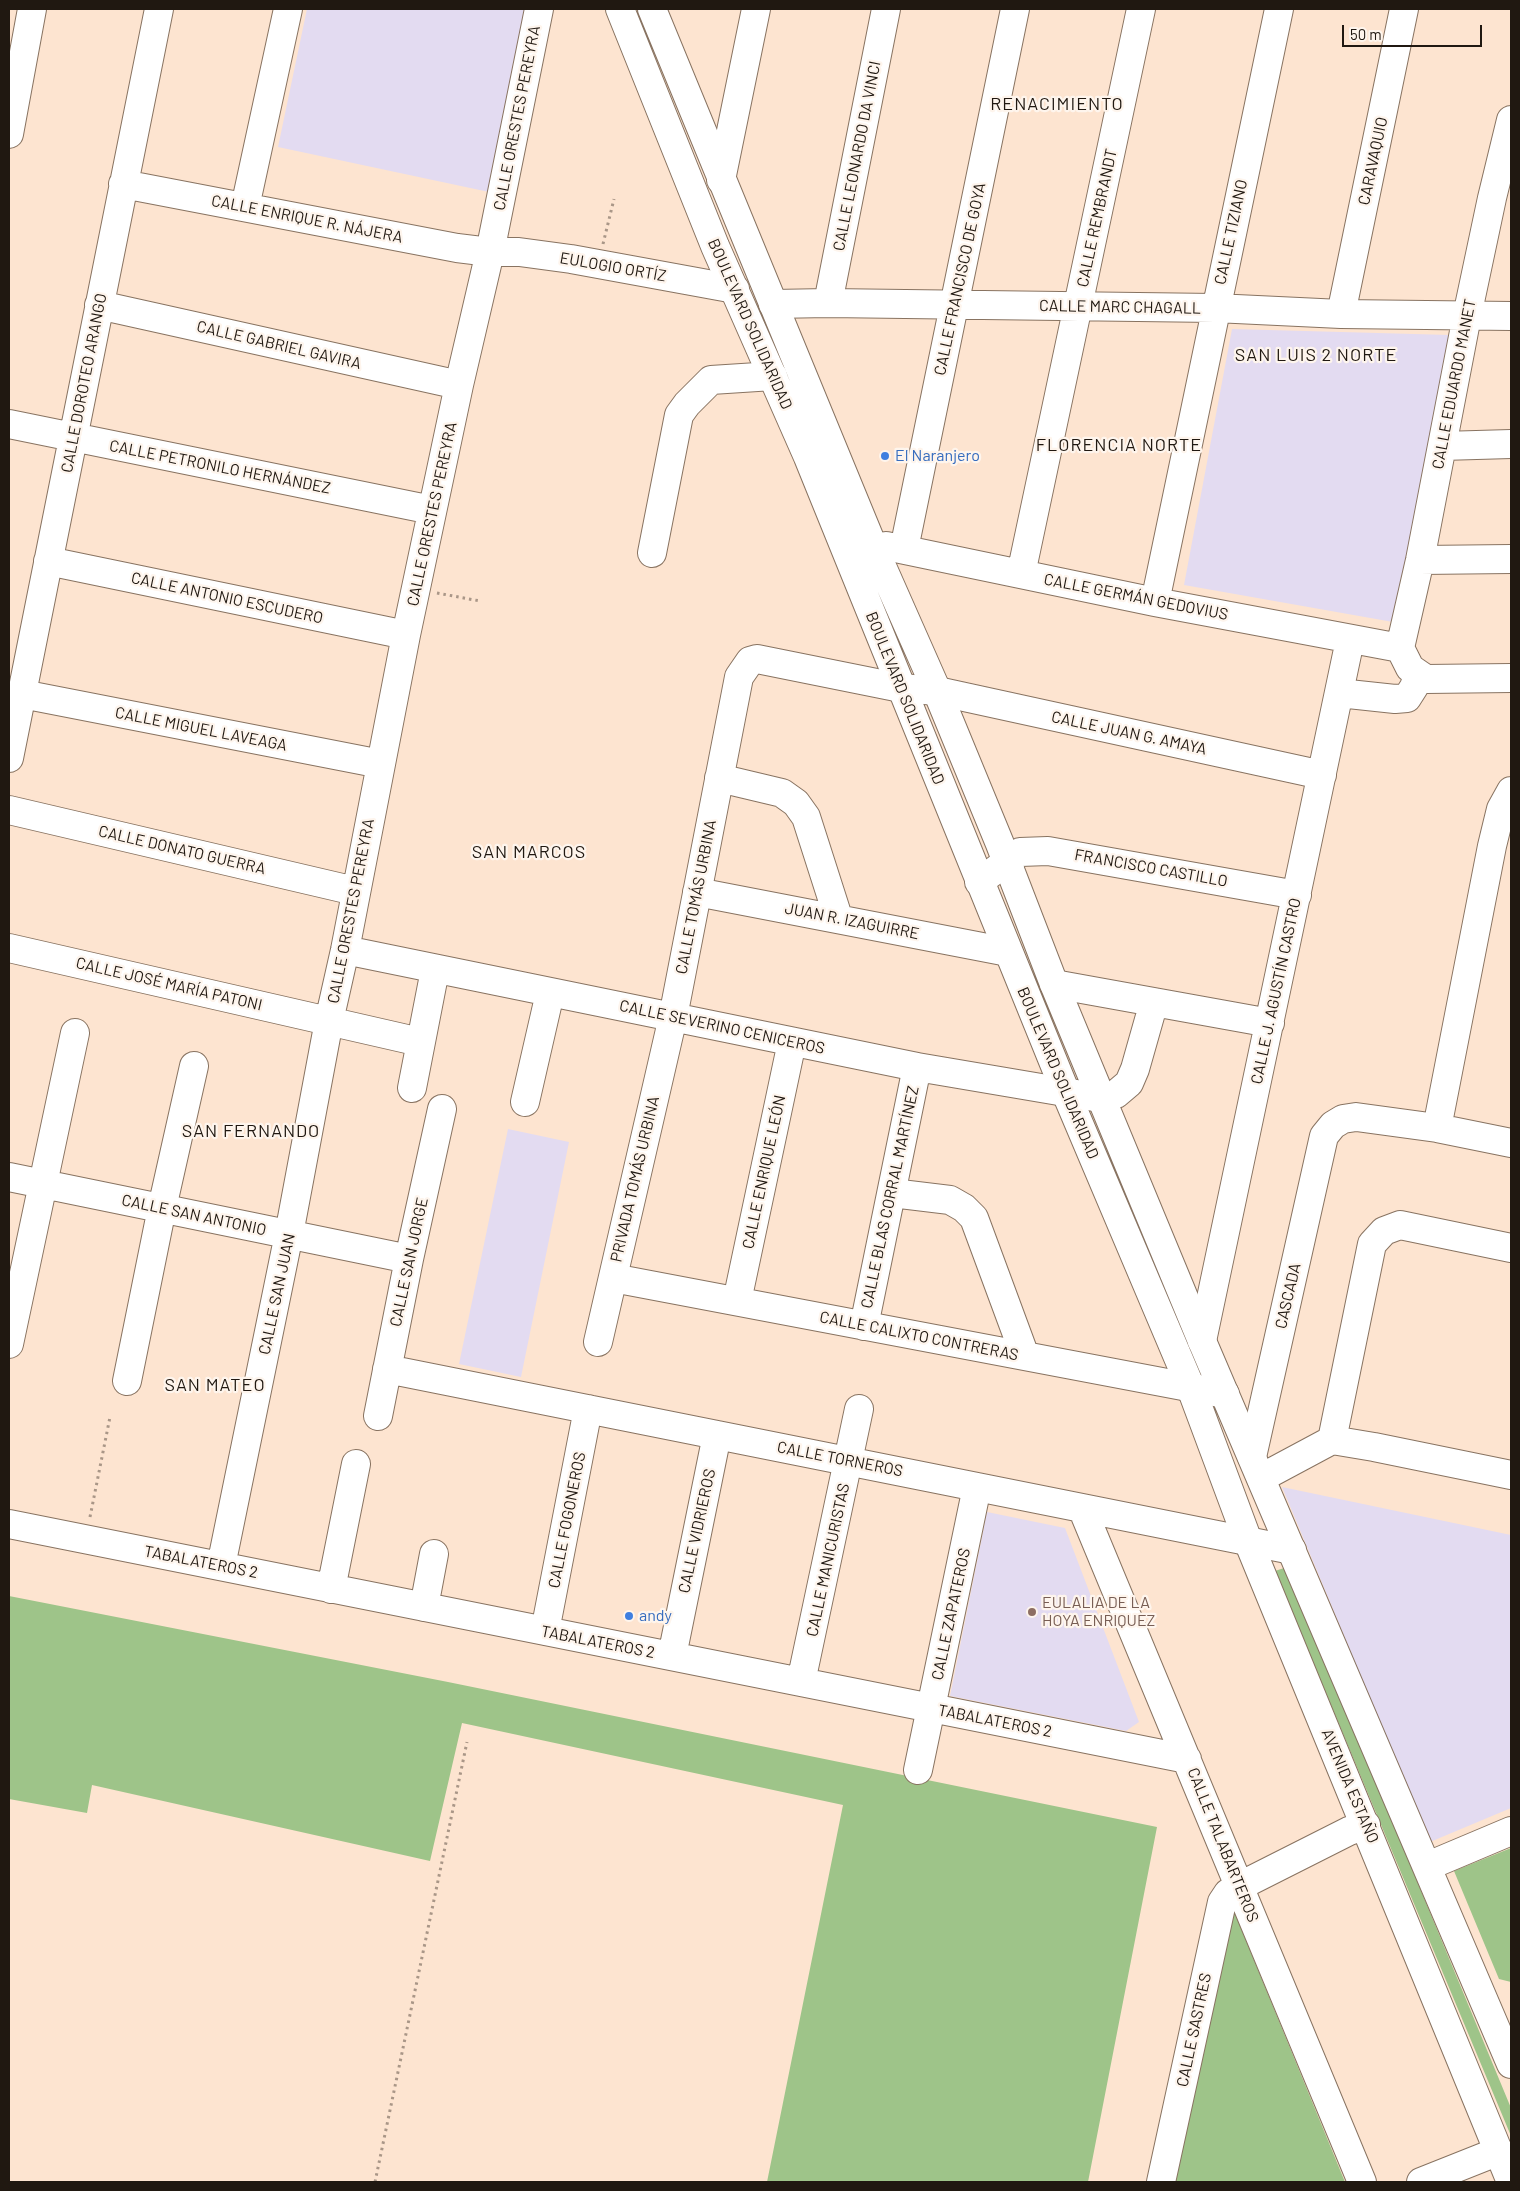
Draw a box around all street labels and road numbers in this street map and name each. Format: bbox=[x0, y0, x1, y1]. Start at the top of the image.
street label: CALLE ORESTES PEREYRA bbox=[490, 24, 544, 212]
street label: CALLE LEONARDO DA VINCI bbox=[829, 59, 885, 253]
street label: CARAVAQUIO bbox=[1354, 115, 1392, 207]
street label: CALLE REMBRANDT bbox=[1073, 147, 1121, 289]
street label: CALLE TIZIANO bbox=[1210, 178, 1252, 286]
street label: CALLE FRANCISCO DE GOYA bbox=[930, 181, 990, 377]
street label: CALLE ENRIQUE R. NÁJERA bbox=[210, 191, 404, 247]
street label: BOULEVARD SOLIDARIDAD bbox=[704, 236, 796, 412]
street label: EULOGIO ORTÍZ bbox=[558, 248, 668, 286]
street label: CALLE DOROTEO ARANGO bbox=[57, 292, 111, 474]
street label: CALLE MARC CHAGALL bbox=[1039, 296, 1201, 318]
street label: CALLE EDUARDO MANET bbox=[1428, 297, 1480, 471]
street label: CALLE GABRIEL GAVIRA bbox=[195, 317, 363, 373]
street label: CALLE ORESTES PEREYRA bbox=[403, 420, 461, 608]
street label: CALLE PETRONILO HERNÁNDEZ bbox=[108, 436, 332, 498]
street label: CALLE ANTONIO ESCUDERO bbox=[129, 568, 325, 628]
street label: CALLE GERMÁN GEDOVIUS bbox=[1042, 570, 1230, 624]
street label: BOULEVARD SOLIDARIDAD bbox=[862, 609, 948, 787]
street label: CALLE MIGUEL LAVEAGA bbox=[113, 703, 289, 755]
street label: CALLE JUAN G. AMAYA bbox=[1050, 707, 1208, 759]
street label: CALLE ORESTES PEREYRA bbox=[324, 817, 378, 1005]
street label: CALLE TOMÁS URBINA bbox=[672, 818, 720, 976]
street label: CALLE DONATO GUERRA bbox=[97, 821, 267, 879]
street label: FRANCISCO CASTILLO bbox=[1073, 845, 1229, 891]
street label: CALLE J. AGUSTÍN CASTRO bbox=[1247, 896, 1305, 1086]
street label: JUAN R. IZAGUIRRE bbox=[783, 899, 921, 943]
street label: CALLE JOSÉ MARÍA PATONI bbox=[74, 953, 264, 1015]
street label: BOULEVARD SOLIDARIDAD bbox=[1013, 984, 1103, 1162]
street label: CALLE SEVERINO CENICEROS bbox=[618, 996, 826, 1058]
street label: CALLE BLAS CORRAL MARTÍNEZ bbox=[857, 1084, 923, 1310]
street label: CALLE ENRIQUE LEÓN bbox=[738, 1093, 790, 1251]
street label: PRIVADA TOMÁS URBINA bbox=[607, 1094, 663, 1264]
street label: CALLE SAN ANTONIO bbox=[120, 1190, 268, 1240]
street label: CALLE SAN JORGE bbox=[386, 1196, 432, 1328]
street label: CALLE SAN JUAN bbox=[255, 1232, 299, 1356]
street label: CASCADA bbox=[1271, 1261, 1305, 1331]
street label: CALLE CALIXTO CONTRERAS bbox=[818, 1307, 1020, 1365]
street label: CALLE TORNEROS bbox=[775, 1437, 905, 1481]
street label: CALLE FOGONEROS bbox=[544, 1450, 590, 1590]
street label: CALLE VIDRIEROS bbox=[674, 1467, 720, 1595]
street label: CALLE MANICURISTAS bbox=[802, 1482, 854, 1638]
street label: TABALATEROS 2 bbox=[143, 1542, 259, 1582]
street label: CALLE ZAPATEROS bbox=[928, 1546, 974, 1682]
street label: TABALATEROS 2 bbox=[540, 1622, 656, 1662]
street label: TABALATEROS 2 bbox=[937, 1701, 1053, 1741]
street label: AVENIDA ESTAÑO bbox=[1317, 1726, 1383, 1846]
street label: CALLE TALABARTEROS bbox=[1183, 1765, 1263, 1925]
street label: CALLE SASTRES bbox=[1173, 1971, 1215, 2089]

